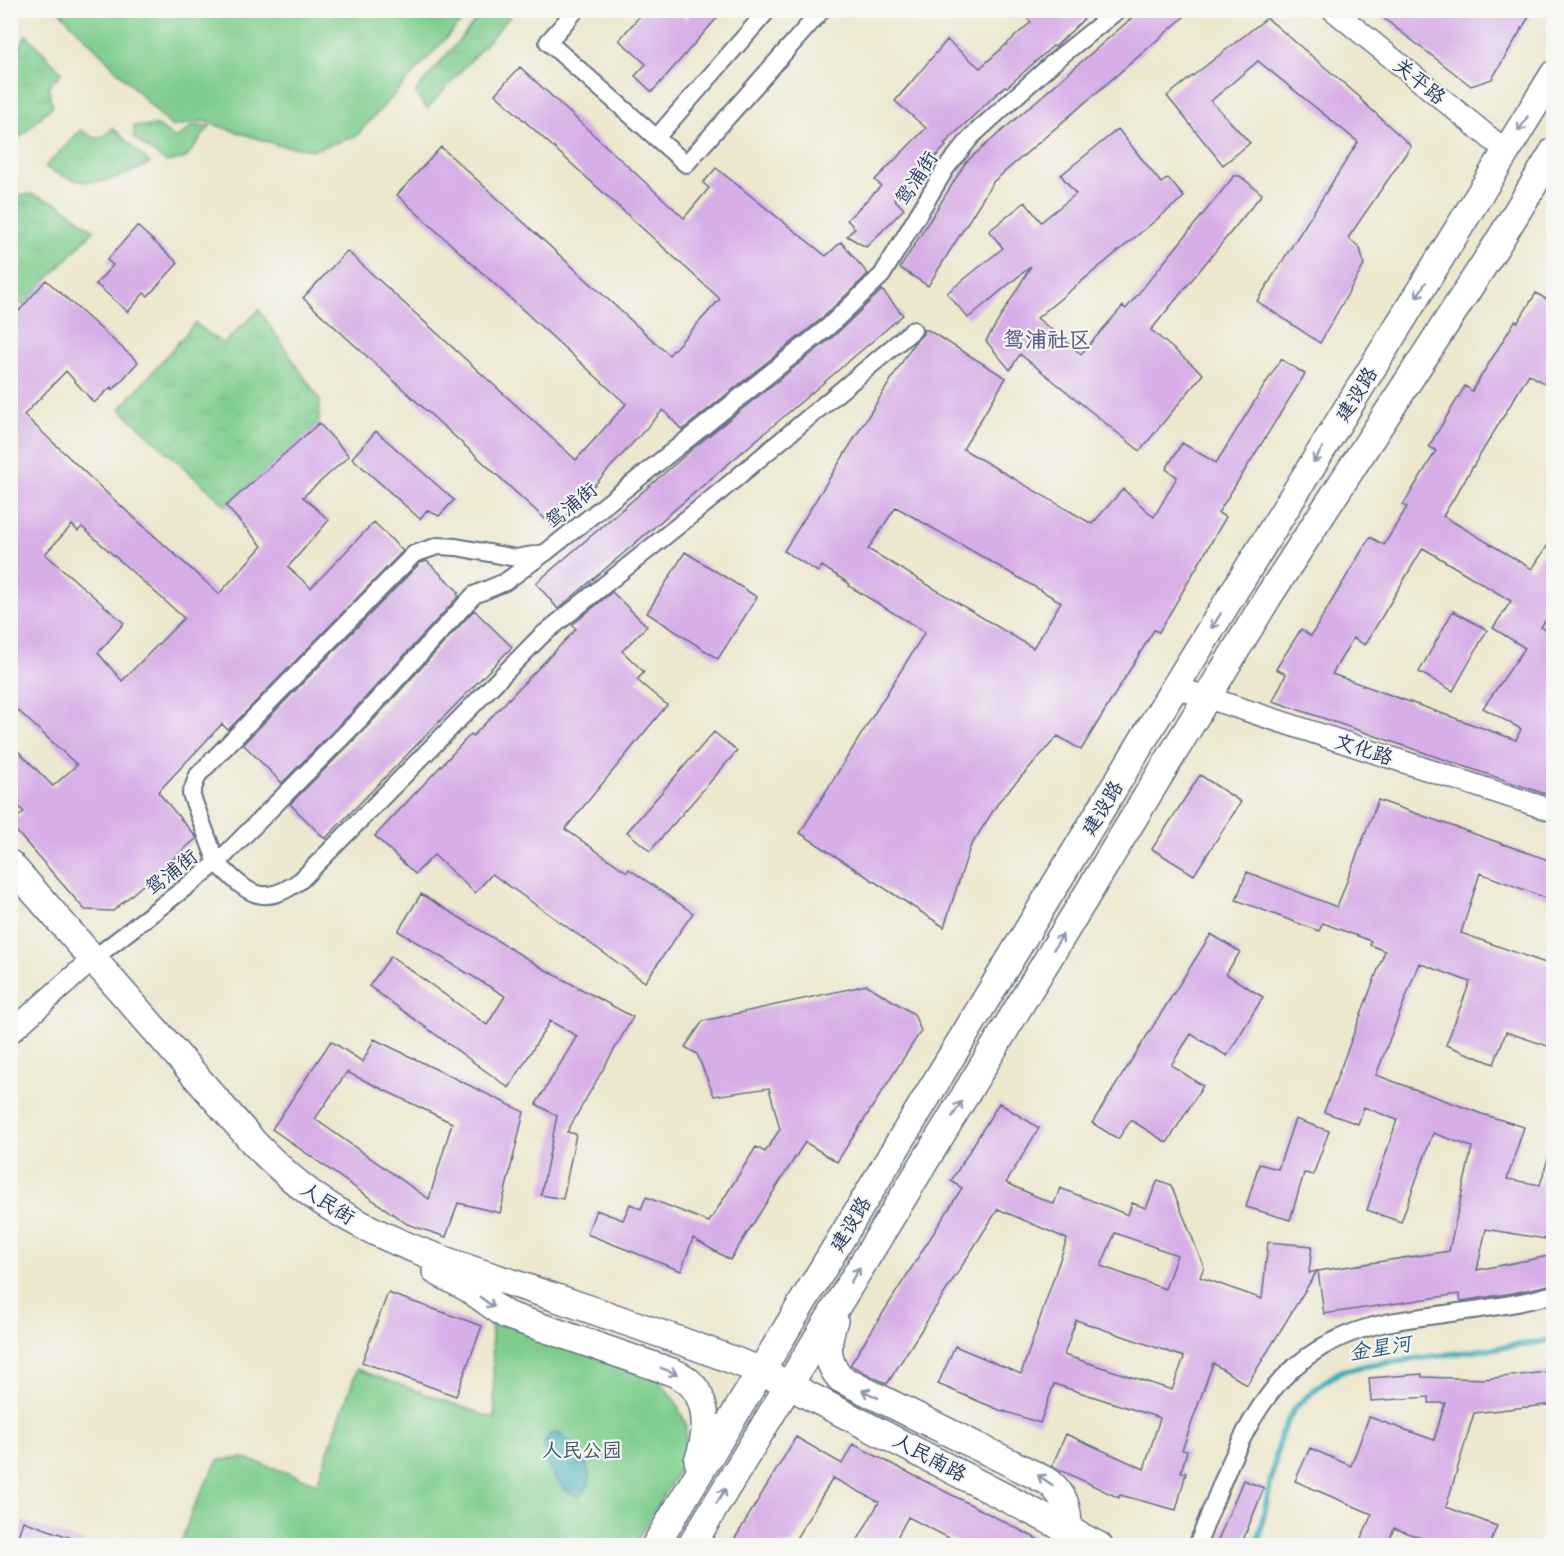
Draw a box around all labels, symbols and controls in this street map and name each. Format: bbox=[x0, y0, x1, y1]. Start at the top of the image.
street label: 关平路 bbox=[1388, 50, 1454, 111]
one-way arrow bbox=[1517, 115, 1529, 132]
street label: 鸳浦街 bbox=[886, 144, 944, 211]
one-way arrow bbox=[1414, 281, 1426, 298]
district label: 鸳浦社区 bbox=[1003, 321, 1091, 354]
street label: 建设路 bbox=[1327, 359, 1384, 427]
one-way arrow bbox=[1312, 447, 1325, 464]
street label: 鸳浦街 bbox=[538, 474, 603, 535]
one-way arrow bbox=[1209, 612, 1221, 629]
street label: 文化路 bbox=[1331, 725, 1398, 772]
street label: 建设路 bbox=[1073, 773, 1130, 841]
street label: 鸳浦街 bbox=[138, 841, 203, 902]
one-way arrow bbox=[1053, 934, 1065, 951]
one-way arrow bbox=[950, 1100, 963, 1117]
street label: 人民街 bbox=[295, 1173, 362, 1231]
street label: 建设路 bbox=[821, 1189, 878, 1257]
one-way arrow bbox=[850, 1267, 862, 1284]
one-way arrow bbox=[479, 1296, 495, 1309]
water label: 金星河 bbox=[1346, 1325, 1416, 1367]
one-way arrow bbox=[659, 1366, 678, 1377]
one-way arrow bbox=[861, 1388, 879, 1400]
street label: 人民南路 bbox=[888, 1424, 974, 1489]
park label: 人民公园 bbox=[542, 1434, 622, 1464]
one-way arrow bbox=[1037, 1474, 1053, 1486]
one-way arrow bbox=[715, 1487, 728, 1504]

